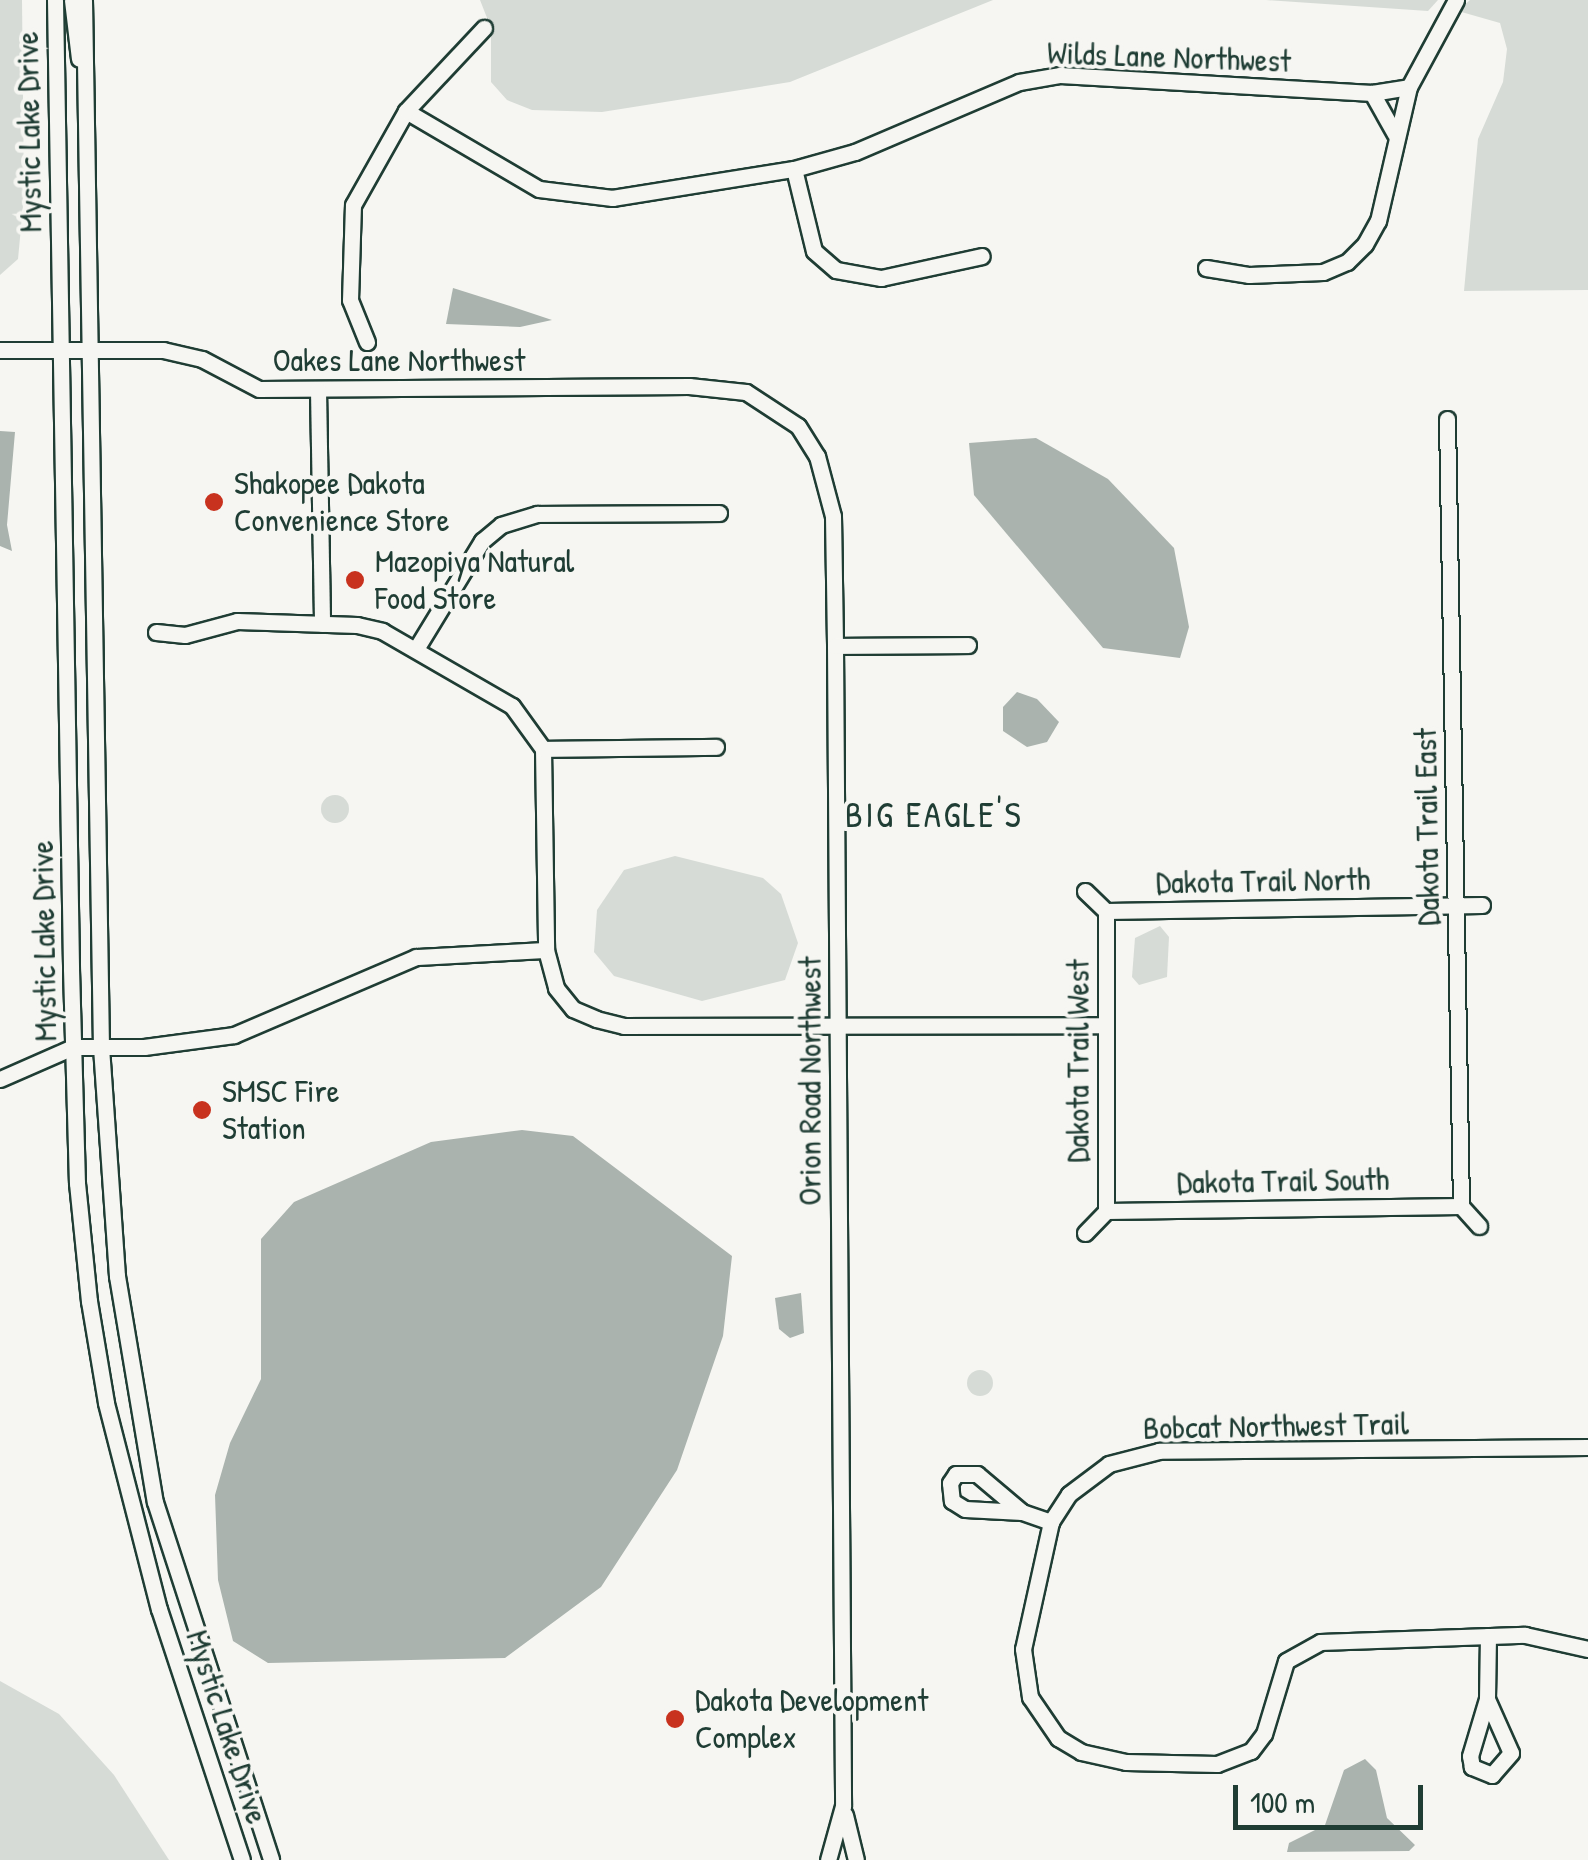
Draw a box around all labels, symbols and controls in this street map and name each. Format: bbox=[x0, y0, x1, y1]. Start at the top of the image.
street label: Mystic Lake Drive bbox=[8, 31, 50, 233]
street label: Wilds Lane Northwest bbox=[1046, 34, 1292, 80]
street label: Oakes Lane Northwest bbox=[273, 341, 525, 379]
place label: Shakopee Dakota Convenience Store bbox=[234, 465, 449, 540]
marker: Shakopee Dakota Convenience Store bbox=[203, 491, 225, 513]
place label: Mazopiya Natural Food Store bbox=[375, 543, 574, 618]
marker: Mazopiya Natural Food Store bbox=[344, 569, 366, 591]
street label: Dakota Trail East bbox=[1406, 728, 1448, 926]
district label: BIG EAGLE'S bbox=[845, 794, 1023, 836]
street label: Mystic Lake Drive bbox=[23, 840, 65, 1042]
street label: Dakota Trail North bbox=[1155, 860, 1371, 902]
street label: Orion Road Northwest bbox=[791, 956, 829, 1206]
street label: Dakota Trail West bbox=[1059, 959, 1097, 1163]
place label: SMSC Fire Station bbox=[222, 1073, 340, 1148]
marker: SMSC Fire Station bbox=[191, 1099, 213, 1121]
street label: Dakota Trail South bbox=[1176, 1160, 1390, 1202]
street label: Bobcat Northwest Trail bbox=[1143, 1404, 1409, 1448]
street label: Mystic Lake Drive bbox=[178, 1626, 276, 1828]
place label: Dakota Development Complex bbox=[695, 1682, 928, 1757]
marker: Dakota Development Complex bbox=[664, 1708, 686, 1730]
scale bar bbox=[1238, 1765, 1428, 1827]
text: 100 m bbox=[1250, 1782, 1315, 1822]

